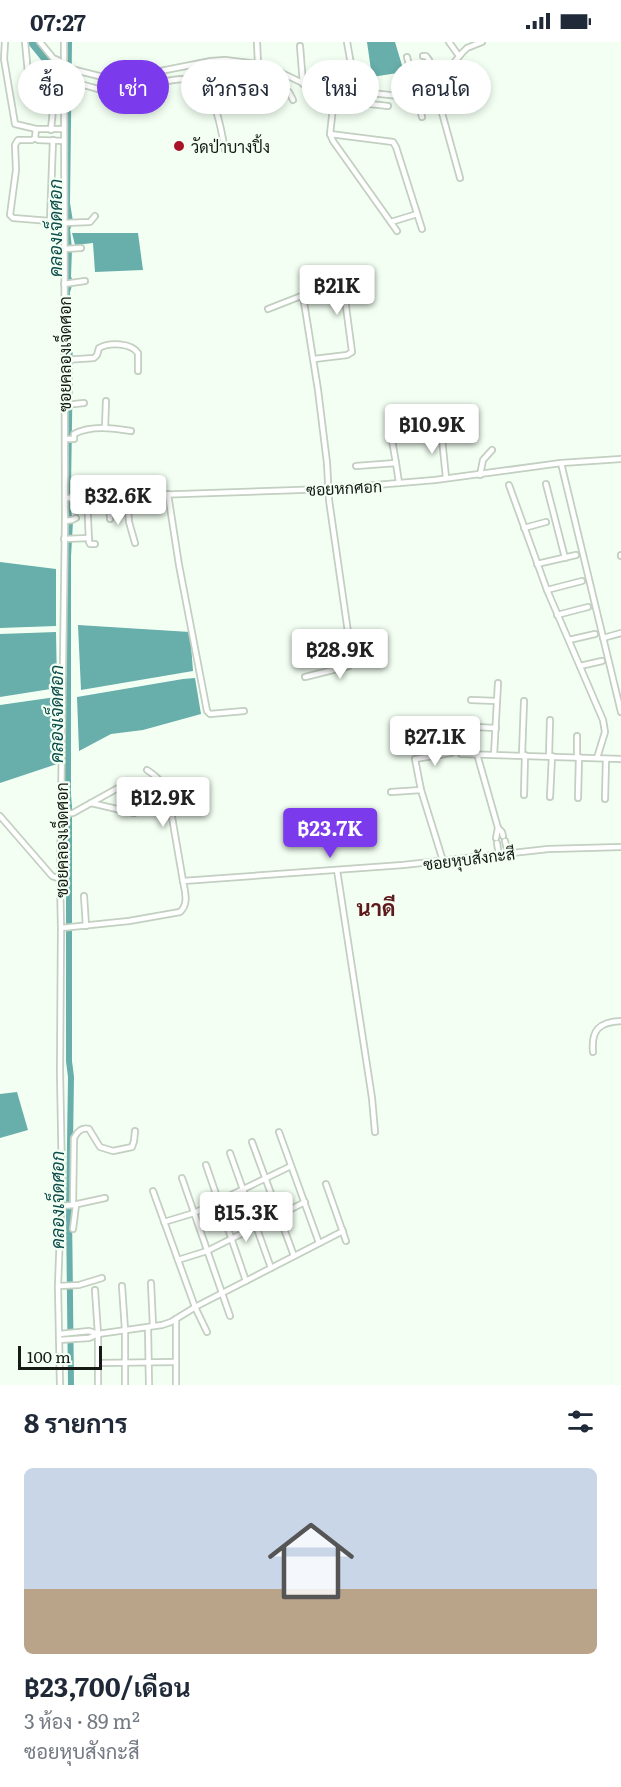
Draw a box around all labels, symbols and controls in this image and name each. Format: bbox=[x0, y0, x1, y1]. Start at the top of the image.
text: 07:27 bbox=[30, 5, 86, 38]
chip: ซื้อ bbox=[18, 60, 85, 114]
chip: เช่า bbox=[97, 60, 169, 114]
chip: ตัวกรอง bbox=[181, 60, 290, 114]
chip: ใหม่ bbox=[302, 60, 379, 114]
chip: คอนโด bbox=[391, 60, 491, 114]
place label: วัดป่าบางปิ้ง bbox=[191, 134, 270, 158]
marker: วัดป่าบางปิ้ง bbox=[172, 139, 186, 153]
water label: คลองเจ็ดศอก bbox=[41, 179, 68, 277]
pin: ฿21K bbox=[301, 265, 373, 316]
text: ฿21K bbox=[314, 269, 360, 299]
street label: ซอยคลองเจ็ดศอก bbox=[52, 296, 76, 412]
pin: ฿10.9K bbox=[383, 404, 481, 455]
text: ฿10.9K bbox=[399, 408, 465, 438]
street label: ซอยหกศอก bbox=[305, 473, 383, 501]
pin: ฿32.6K bbox=[69, 475, 167, 526]
text: ฿32.6K bbox=[84, 479, 152, 509]
pin: ฿28.9K bbox=[291, 629, 389, 680]
text: ฿28.9K bbox=[306, 633, 374, 663]
water label: คลองเจ็ดศอก bbox=[42, 665, 69, 763]
pin: ฿27.1K bbox=[386, 716, 484, 767]
text: ฿27.1K bbox=[404, 720, 466, 750]
pin: ฿12.9K bbox=[114, 777, 212, 828]
text: ฿12.9K bbox=[131, 781, 195, 811]
street label: ซอยคลองเจ็ดศอก bbox=[49, 782, 73, 898]
pin: ฿23.7K bbox=[281, 808, 379, 859]
text: ฿23.7K bbox=[297, 812, 363, 842]
street label: ซอยหุบสังกะสี bbox=[422, 840, 516, 877]
district label: นาดี bbox=[356, 890, 396, 923]
water label: คลองเจ็ดศอก bbox=[43, 1151, 70, 1249]
pin: ฿15.3K bbox=[197, 1192, 295, 1243]
text: ฿15.3K bbox=[214, 1196, 278, 1226]
scale bar bbox=[18, 1343, 102, 1370]
text: 100 m bbox=[27, 1344, 71, 1368]
text: 8 รายการ bbox=[24, 1402, 128, 1441]
icon: filters bbox=[564, 1405, 597, 1438]
icon: home bbox=[257, 1507, 365, 1615]
text: ฿23,700/เดือน bbox=[24, 1666, 191, 1705]
text: 3 ห้อง · 89 m² bbox=[24, 1705, 140, 1735]
text: ซอยหุบสังกะสี bbox=[24, 1735, 140, 1765]

